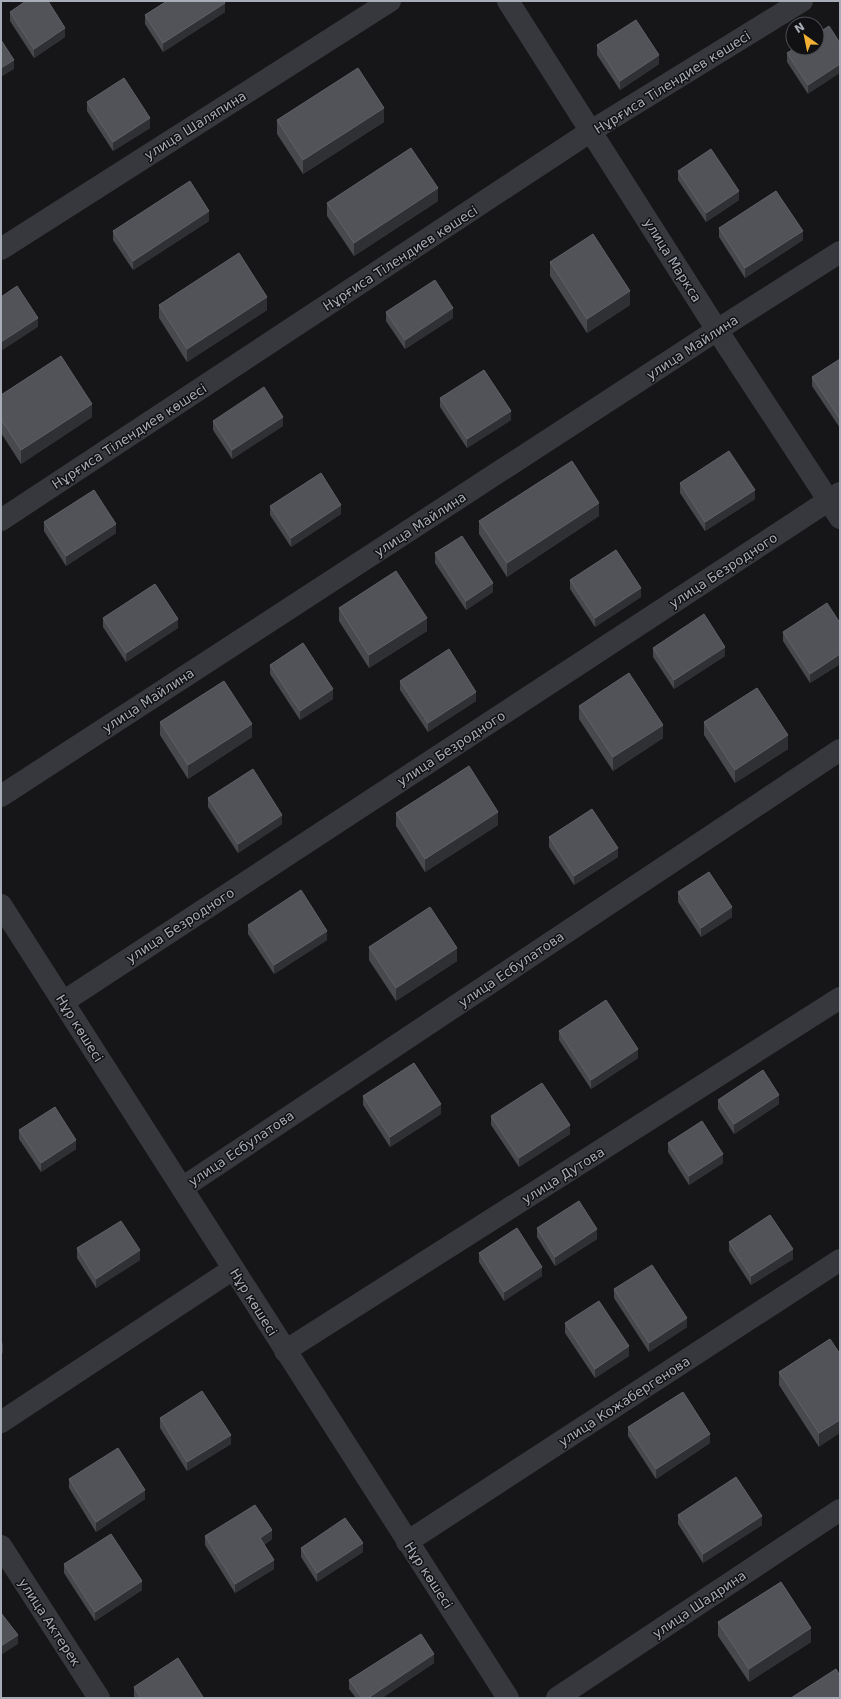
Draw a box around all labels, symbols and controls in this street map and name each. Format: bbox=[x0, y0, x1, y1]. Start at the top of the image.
north arrow bbox=[785, 16, 825, 56]
text: N bbox=[792, 20, 807, 36]
street label: Нұрғиса Тілендиев көшесі bbox=[591, 28, 753, 137]
street label: улица Шаляпина bbox=[142, 88, 249, 163]
street label: Нұрғиса Тілендиев көшесі bbox=[320, 203, 480, 314]
street label: улица Маркса bbox=[641, 216, 704, 305]
street label: улица Майлина bbox=[644, 312, 741, 383]
street label: Нұрғиса Тілендиев көшесі bbox=[49, 381, 209, 492]
street label: улица Майлина bbox=[372, 489, 469, 560]
street label: улица Безродного bbox=[666, 530, 780, 611]
street label: улица Майлина bbox=[100, 665, 197, 736]
street label: улица Безродного bbox=[394, 708, 508, 789]
street label: улица Безродного bbox=[123, 885, 237, 966]
street label: улица Есбулатова bbox=[456, 929, 567, 1010]
street label: Нұр көшесі bbox=[53, 992, 106, 1065]
street label: улица Есбулатова bbox=[186, 1108, 297, 1189]
street label: улица Дутова bbox=[519, 1144, 607, 1207]
street label: Нұр көшесі bbox=[227, 1266, 280, 1339]
street label: улица Кожабергенова bbox=[556, 1353, 693, 1449]
street label: Нұр көшесі bbox=[402, 1539, 456, 1611]
street label: улица Шадрина bbox=[650, 1568, 749, 1641]
street label: улица Актерек bbox=[16, 1575, 84, 1669]

